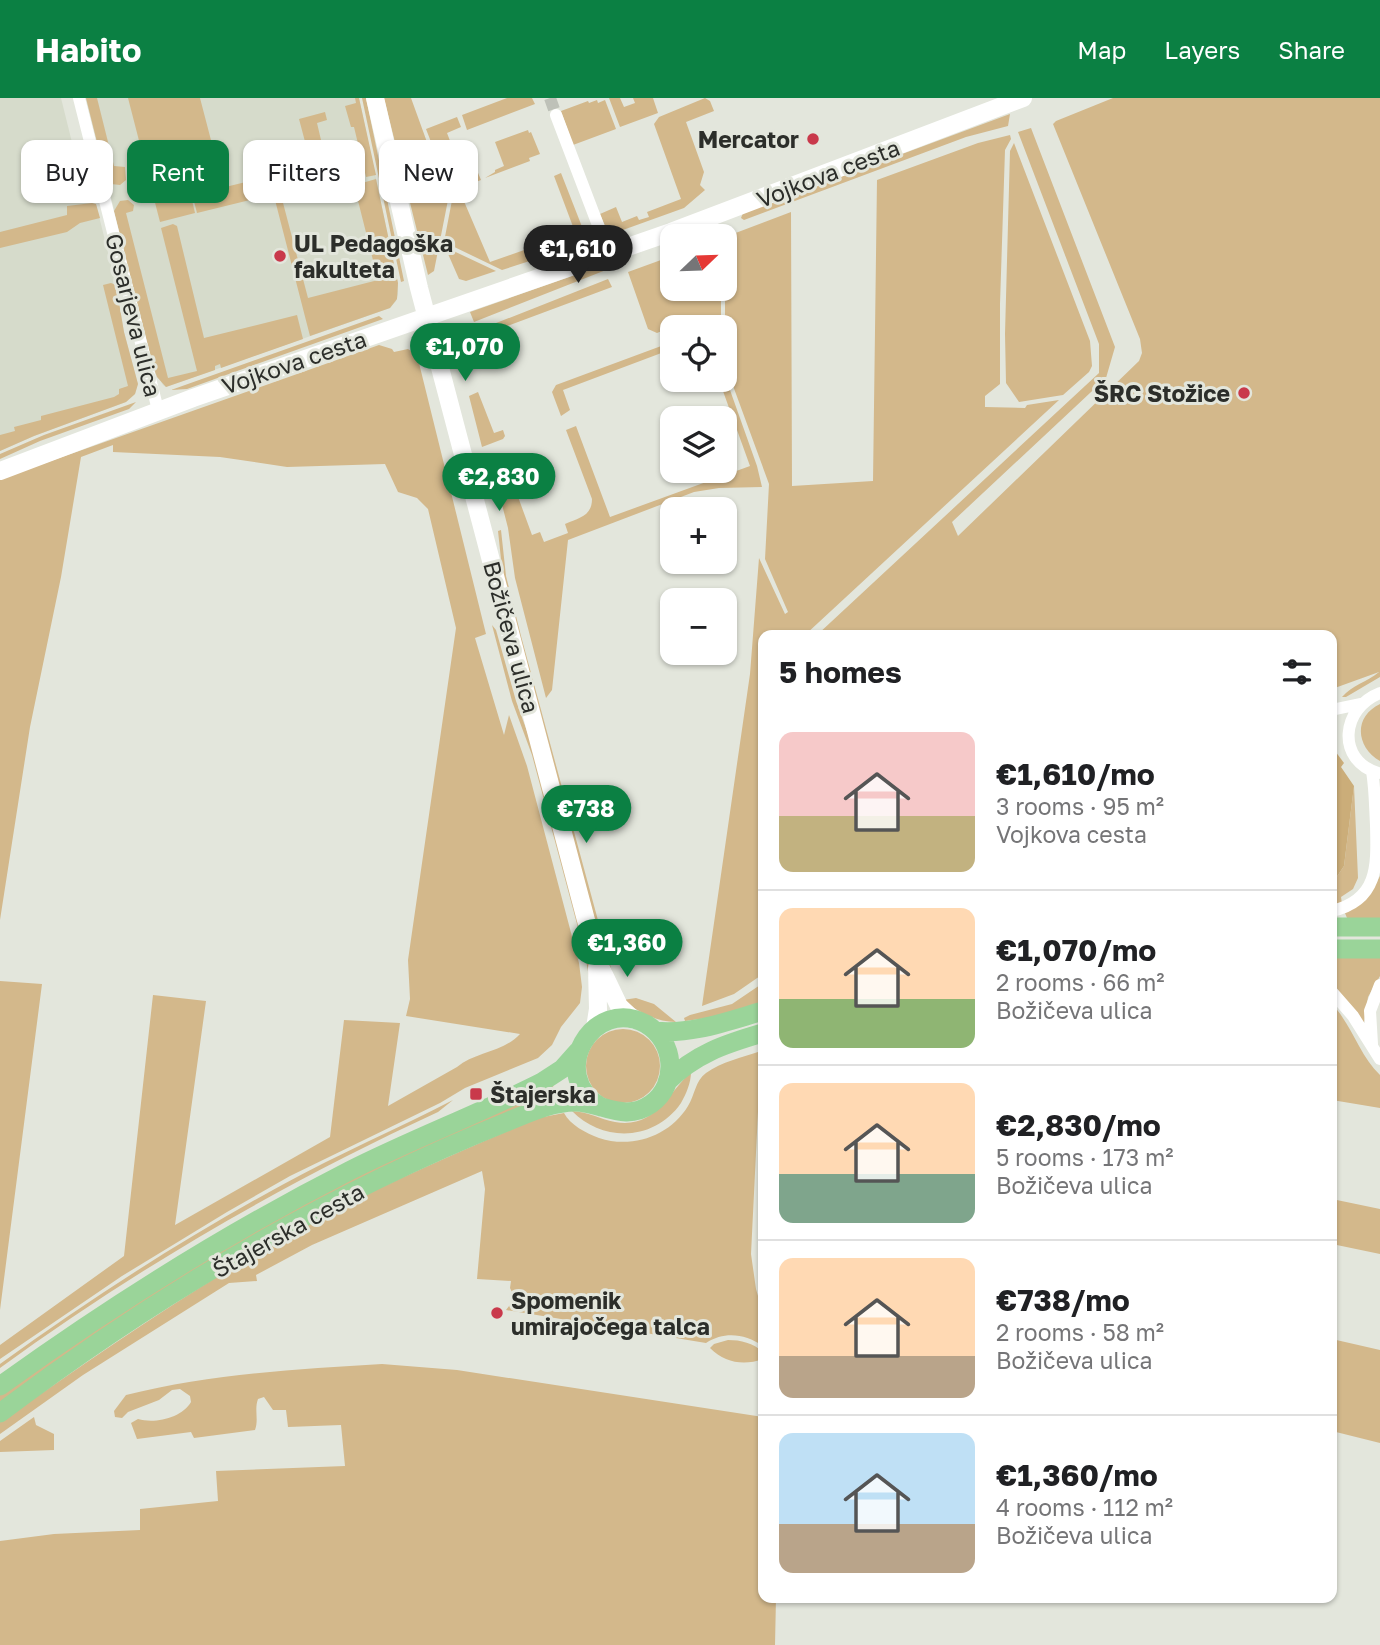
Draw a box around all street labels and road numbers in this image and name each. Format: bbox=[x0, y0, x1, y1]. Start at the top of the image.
street label: Vojkova cesta bbox=[752, 133, 904, 213]
street label: Gosarjeva ulica bbox=[100, 231, 168, 399]
street label: Vojkova cesta bbox=[218, 324, 370, 400]
street label: Božičeva ulica bbox=[478, 558, 546, 716]
street label: Štajerska cesta bbox=[207, 1177, 369, 1283]

